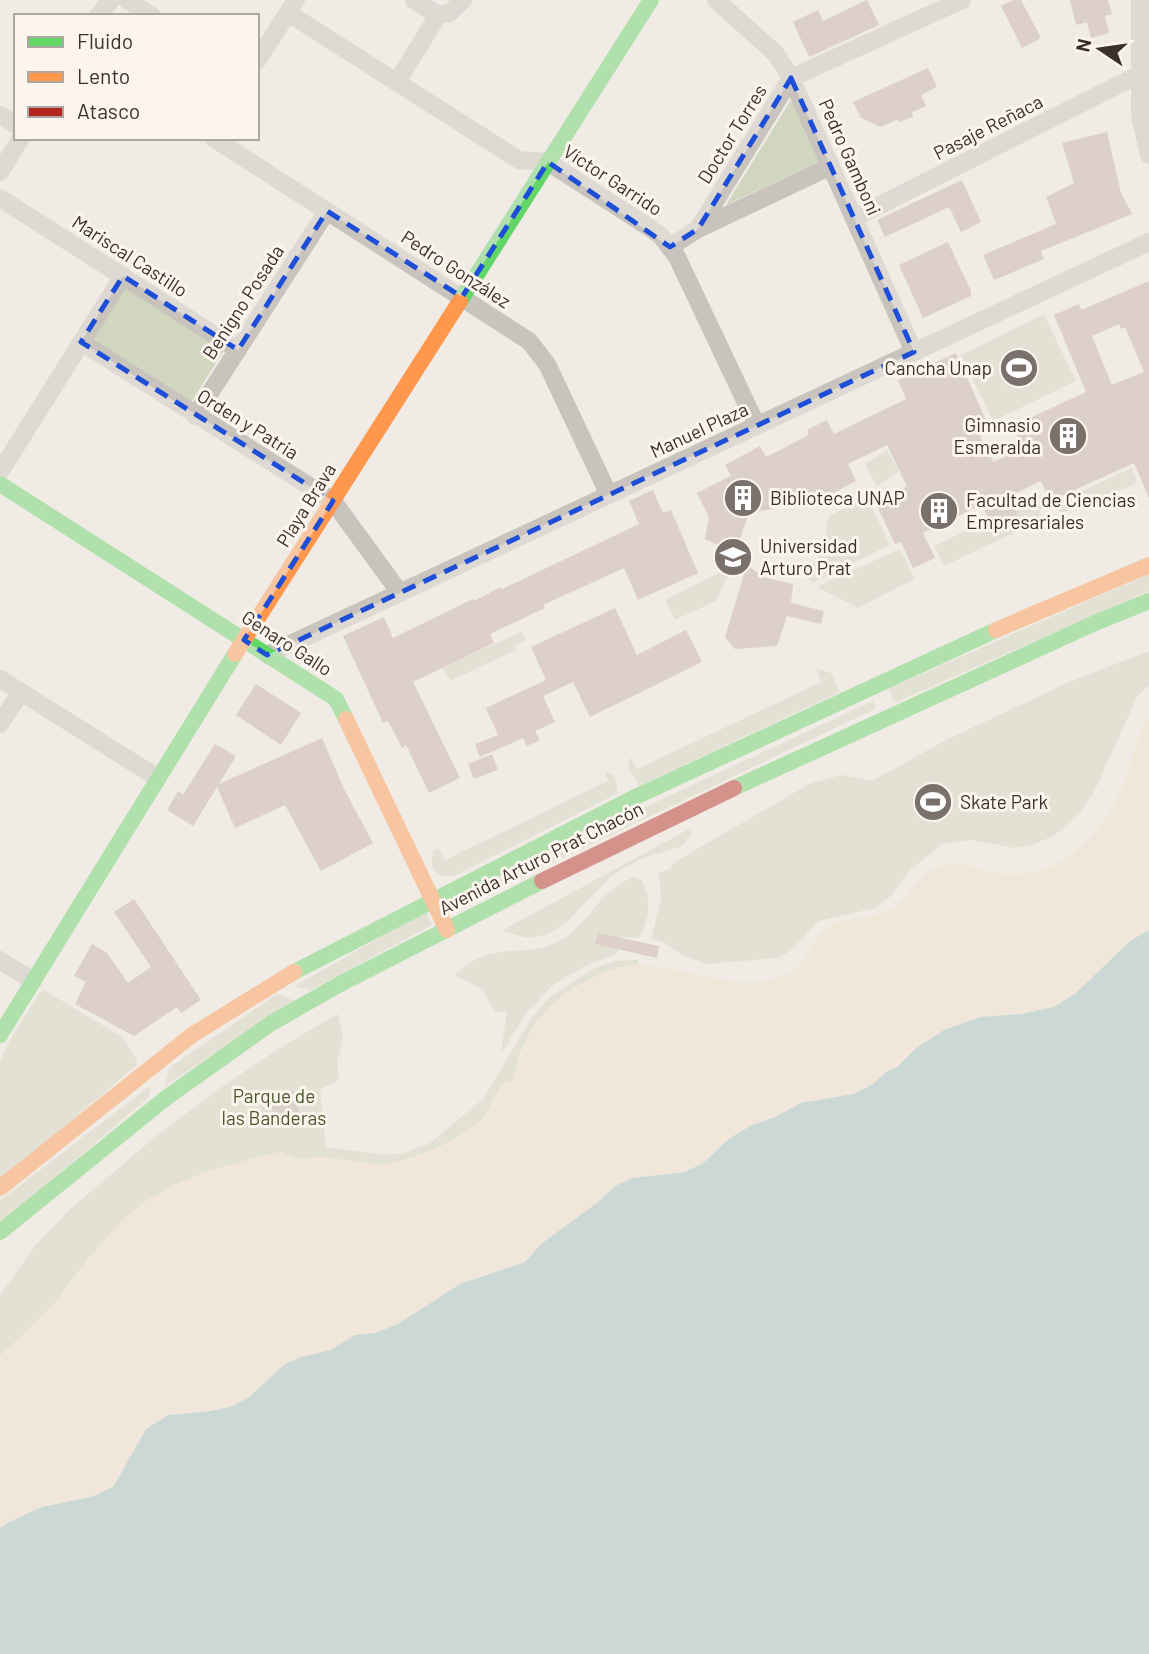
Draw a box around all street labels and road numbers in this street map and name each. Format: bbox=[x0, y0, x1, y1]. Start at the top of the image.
street label: Doctor Torres bbox=[692, 80, 771, 187]
street label: Pasaje Reñaca bbox=[929, 89, 1046, 164]
street label: Pedro Gamboni bbox=[815, 95, 886, 219]
street label: Víctor Garrido bbox=[559, 139, 667, 220]
street label: Mariscal Castillo bbox=[68, 210, 192, 301]
street label: Pedro González bbox=[397, 225, 515, 312]
street label: Benigno Posada bbox=[197, 240, 288, 363]
street label: Orden y Patria bbox=[193, 383, 303, 464]
street label: Manuel Plaza bbox=[646, 397, 751, 462]
street label: Playa Brava bbox=[271, 459, 340, 551]
street label: Genaro Gallo bbox=[238, 605, 337, 680]
street label: Avenida Arturo Prat Chacón bbox=[435, 796, 647, 919]

